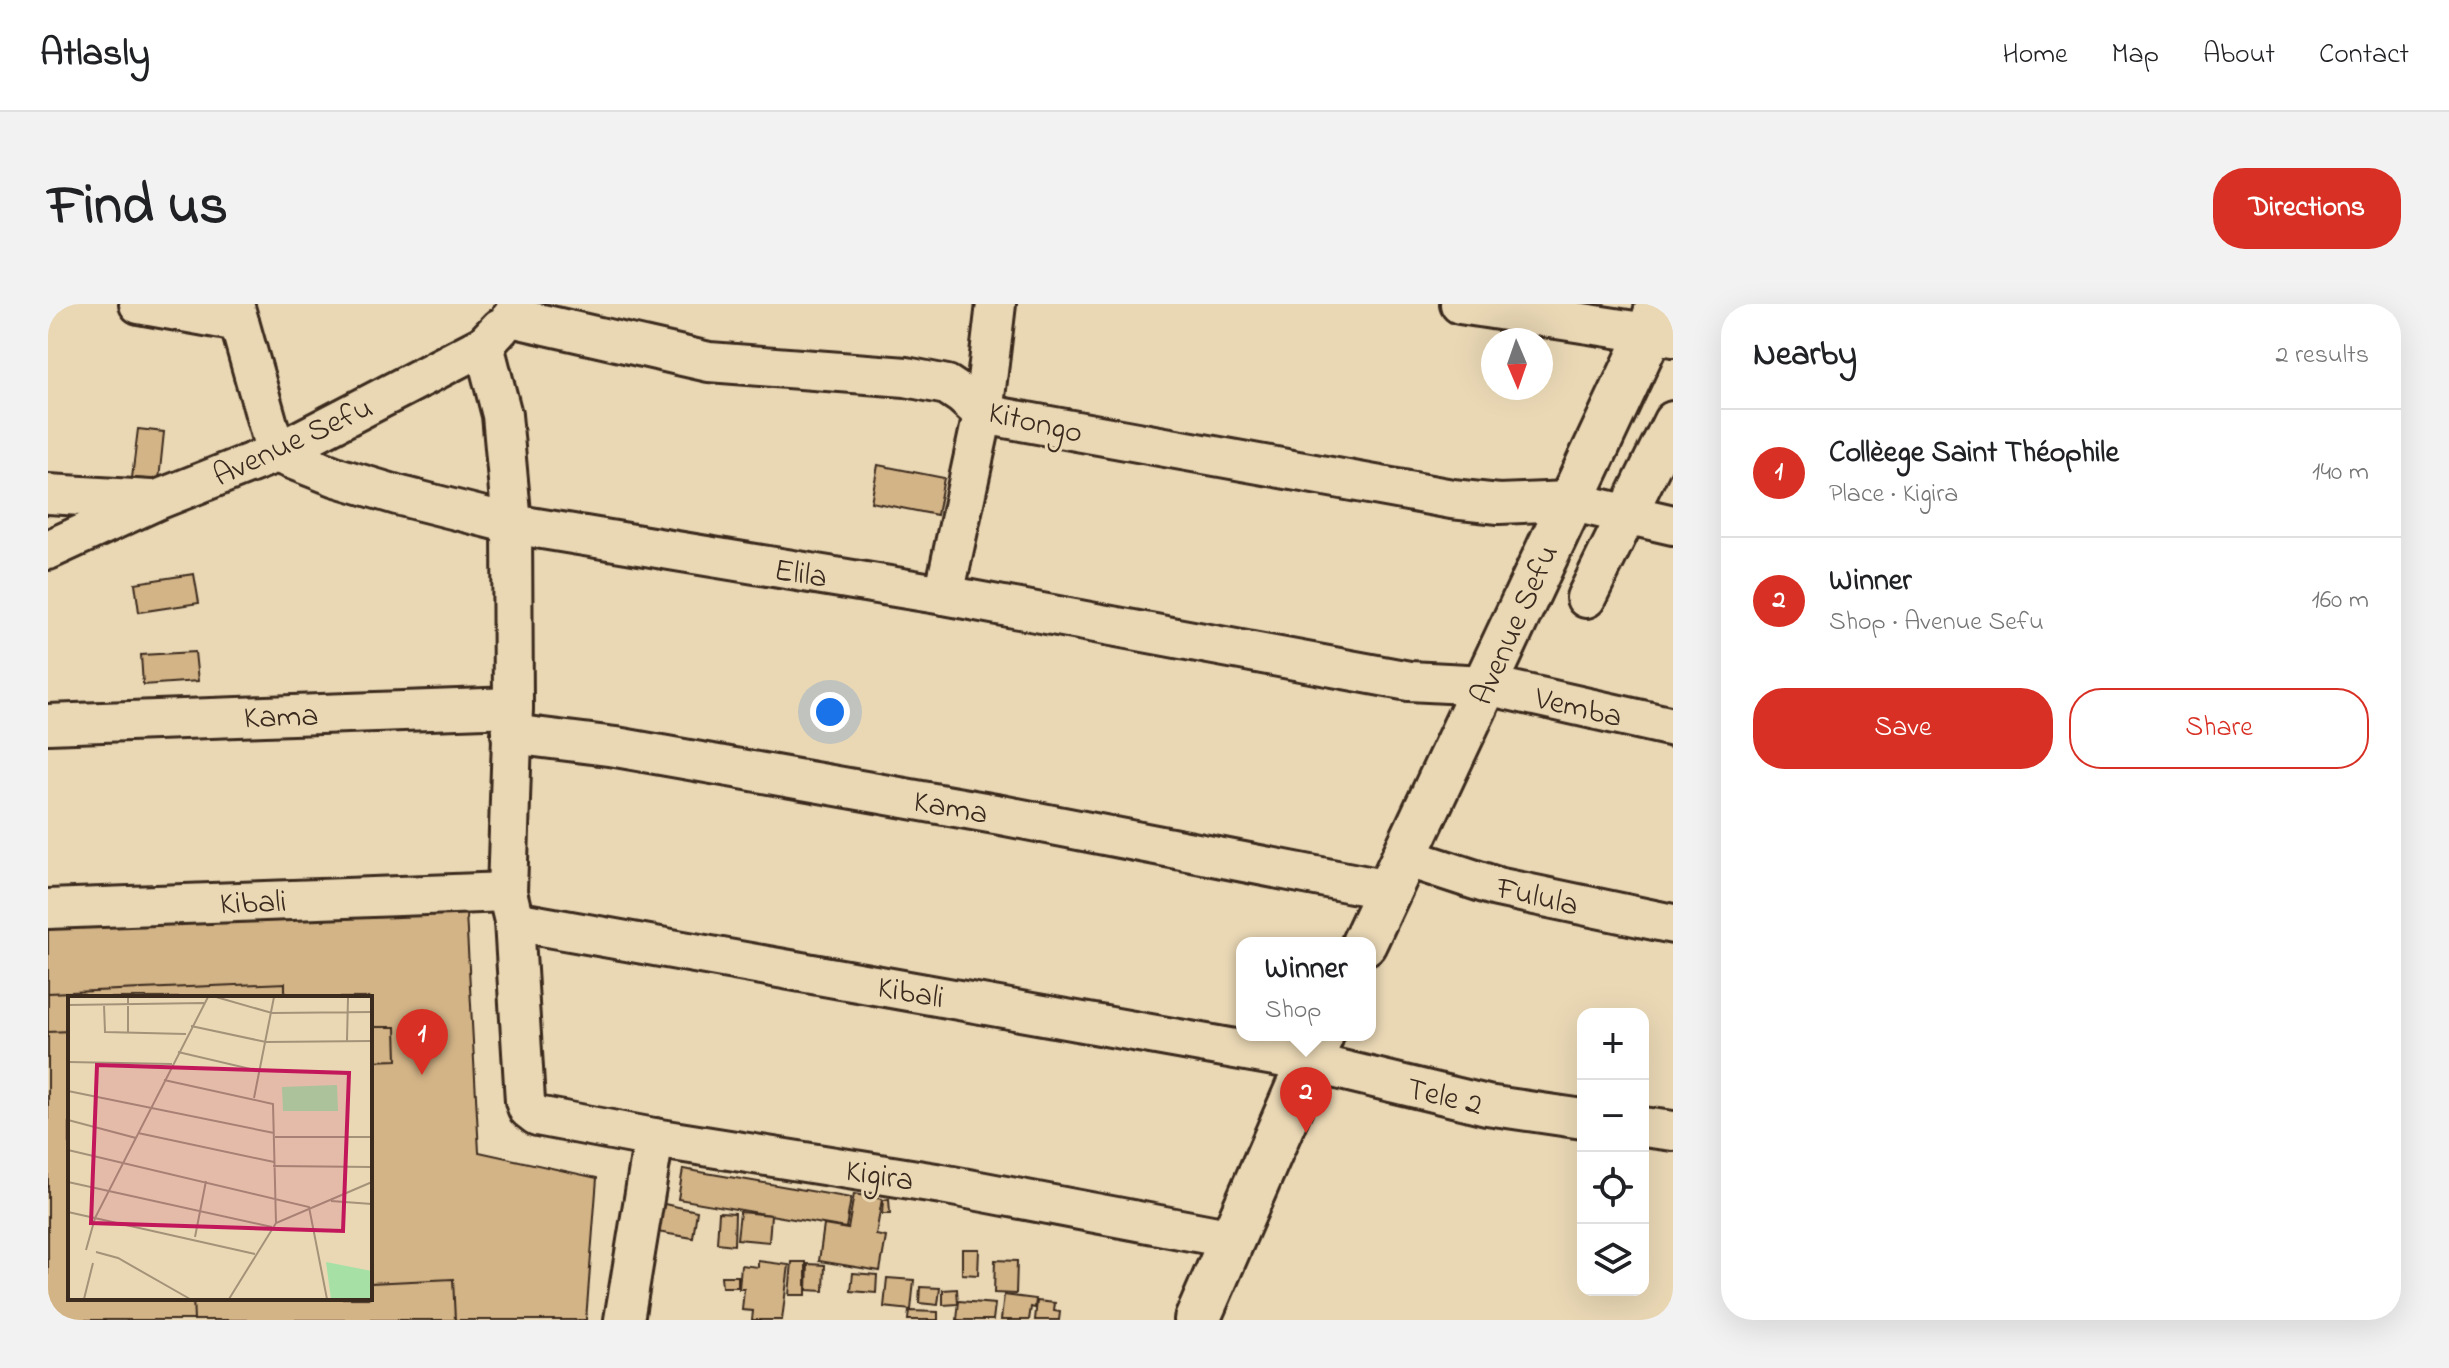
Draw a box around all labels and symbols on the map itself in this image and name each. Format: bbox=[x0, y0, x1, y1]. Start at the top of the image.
north arrow bbox=[1481, 328, 1553, 400]
street label: Avenue Sefu bbox=[206, 386, 381, 501]
street label: Kitongo bbox=[983, 391, 1087, 458]
street label: Avenue Sefu bbox=[1460, 537, 1573, 713]
street label: Elila bbox=[771, 548, 830, 603]
street label: Vemba bbox=[1529, 676, 1627, 742]
your location bbox=[810, 692, 850, 732]
street label: Kama bbox=[243, 694, 319, 743]
street label: Kama bbox=[909, 780, 991, 839]
street label: Fulula bbox=[1491, 866, 1583, 931]
street label: Kibali bbox=[219, 880, 287, 929]
street label: Kibali bbox=[874, 966, 947, 1023]
inset map bbox=[68, 996, 372, 1300]
pin: 1 bbox=[396, 1009, 448, 1075]
pin: 2 bbox=[1280, 1067, 1332, 1133]
street label: Tele 2 bbox=[1402, 1067, 1487, 1130]
street label: Kigira bbox=[842, 1149, 917, 1206]

